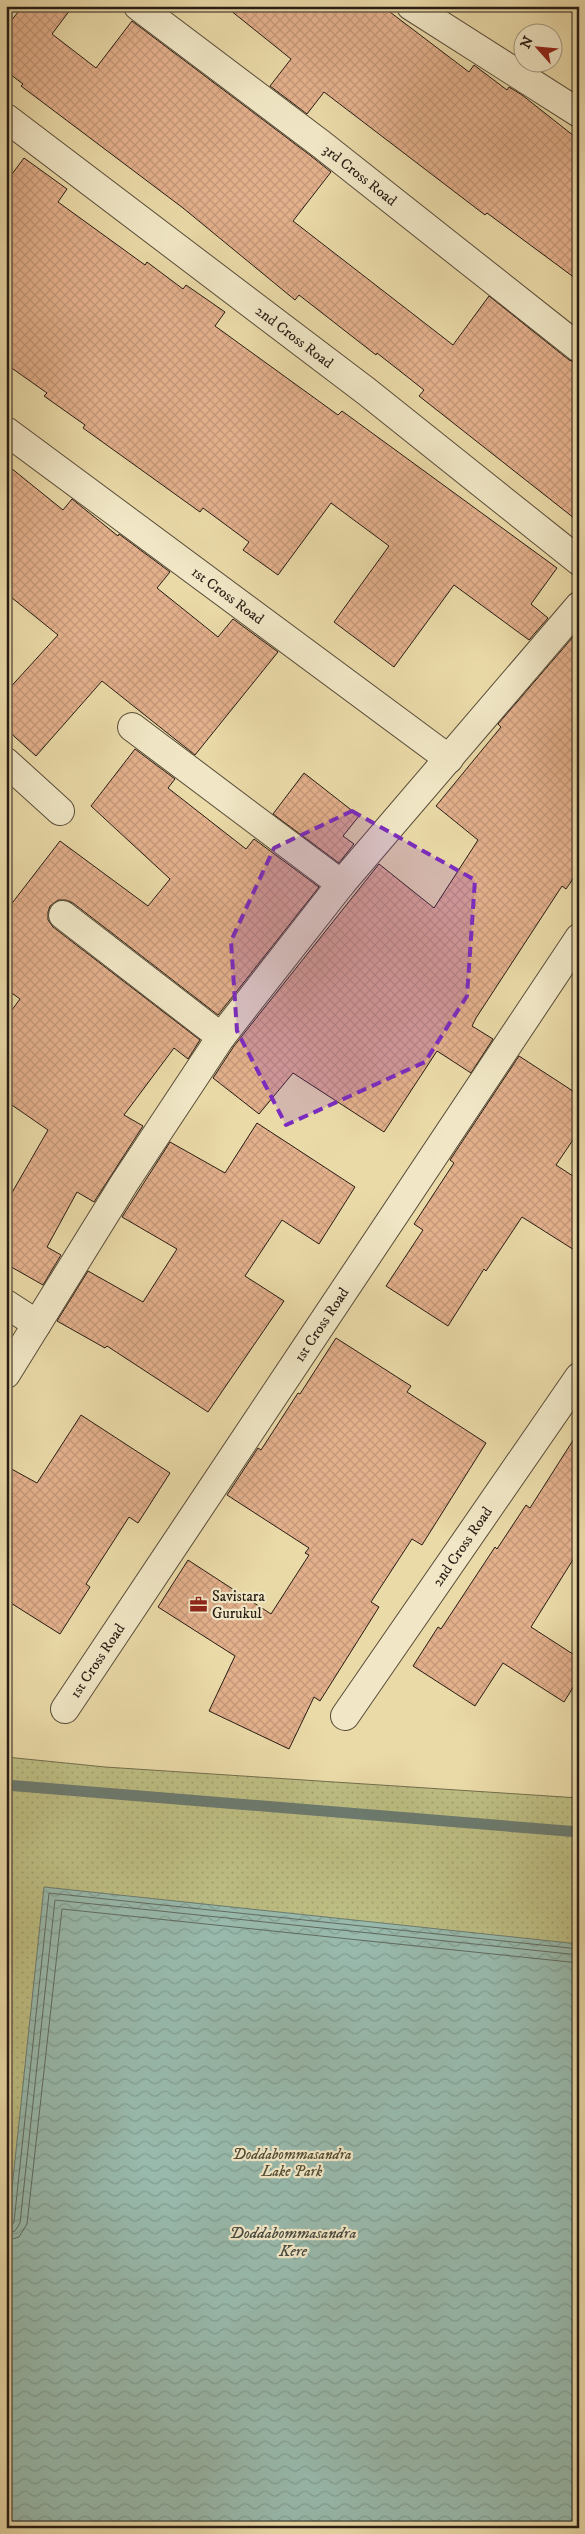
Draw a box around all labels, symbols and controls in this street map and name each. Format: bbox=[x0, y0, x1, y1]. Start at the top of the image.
north arrow bbox=[512, 22, 562, 72]
text: N bbox=[517, 33, 538, 52]
street label: 3rd Cross Road bbox=[319, 140, 401, 210]
street label: 2nd Cross Road bbox=[252, 301, 338, 373]
street label: 1st Cross Road bbox=[188, 562, 268, 629]
street label: 1st Cross Road bbox=[290, 1283, 353, 1366]
street label: 2nd Cross Road bbox=[428, 1502, 497, 1590]
place label: Savistara Gurukul bbox=[212, 1587, 265, 1623]
office icon: Savistara Gurukul bbox=[188, 1595, 208, 1615]
street label: 1st Cross Road bbox=[66, 1619, 129, 1702]
park label: Doddabommasandra Lake Park bbox=[233, 2145, 351, 2181]
water label: Doddabommasandra Kere bbox=[230, 2223, 356, 2261]

